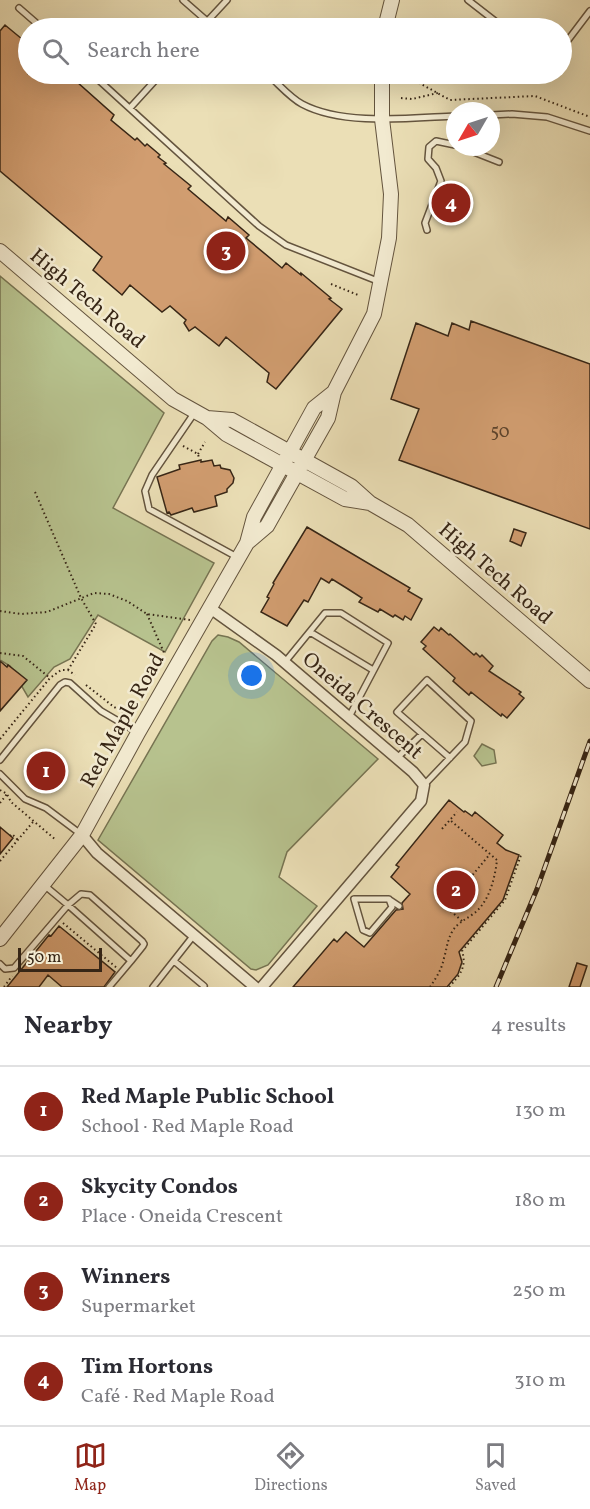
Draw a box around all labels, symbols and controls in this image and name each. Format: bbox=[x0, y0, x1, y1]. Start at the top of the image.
search box bbox=[18, 18, 572, 84]
icon: search bbox=[39, 35, 72, 68]
text: Search here bbox=[87, 36, 200, 67]
north arrow bbox=[446, 102, 500, 156]
pin: 4 bbox=[432, 180, 470, 226]
pin: 3 bbox=[206, 228, 246, 274]
street label: High Tech Road bbox=[23, 242, 151, 356]
house number: 50 bbox=[490, 420, 510, 445]
street label: High Tech Road bbox=[432, 516, 558, 632]
street label: Oneida Crescent bbox=[295, 646, 429, 767]
street label: Red Maple Road bbox=[74, 648, 172, 793]
your location bbox=[237, 661, 266, 690]
pin: 1 bbox=[26, 748, 66, 794]
pin: 2 bbox=[436, 868, 476, 912]
scale bar bbox=[18, 945, 102, 972]
text: 50 m bbox=[27, 947, 61, 969]
text: Nearby bbox=[24, 1008, 113, 1044]
text: 4 results bbox=[491, 1012, 566, 1040]
text: Red Maple Public School bbox=[81, 1082, 334, 1113]
text: 1 bbox=[39, 1097, 48, 1125]
text: 130 m bbox=[515, 1097, 566, 1125]
text: School · Red Maple Road bbox=[81, 1113, 294, 1141]
text: Skycity Condos bbox=[81, 1172, 238, 1203]
text: 2 bbox=[38, 1187, 49, 1215]
text: 180 m bbox=[514, 1187, 566, 1215]
text: Place · Oneida Crescent bbox=[81, 1203, 283, 1231]
text: Winners bbox=[81, 1262, 170, 1293]
text: 3 bbox=[38, 1277, 49, 1305]
text: 250 m bbox=[512, 1277, 566, 1305]
text: Supermarket bbox=[81, 1293, 196, 1321]
text: Tim Hortons bbox=[81, 1352, 213, 1383]
text: 4 bbox=[37, 1367, 50, 1395]
text: 310 m bbox=[514, 1367, 566, 1395]
text: Café · Red Maple Road bbox=[81, 1383, 275, 1411]
tab: Map bbox=[74, 1439, 107, 1497]
tab: Directions bbox=[254, 1439, 328, 1497]
tab: Saved bbox=[475, 1439, 516, 1497]

